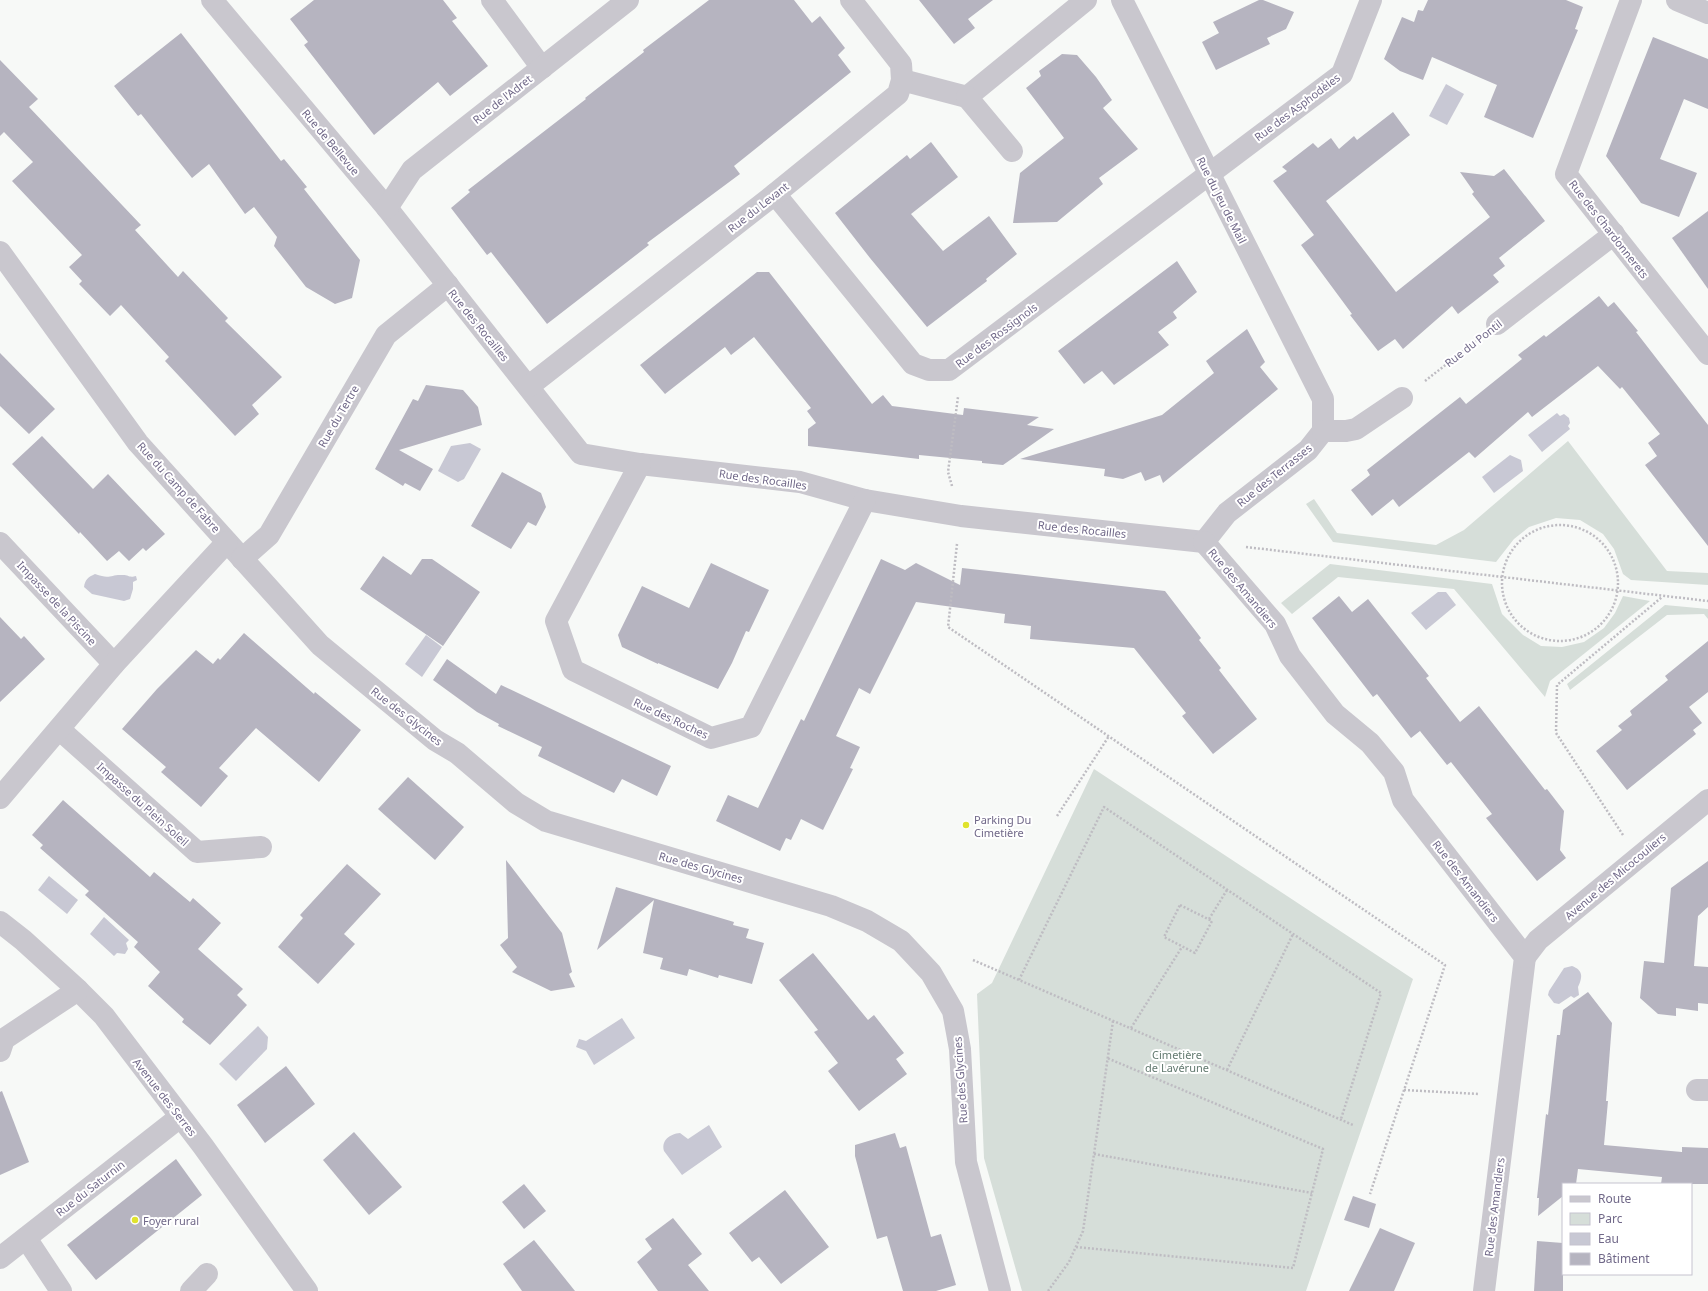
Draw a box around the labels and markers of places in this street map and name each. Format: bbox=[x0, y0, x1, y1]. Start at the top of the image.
place label: Parking Du Cimetière bbox=[974, 812, 1031, 840]
marker: Parking Du Cimetière bbox=[961, 820, 971, 830]
place label: Foyer rural bbox=[143, 1213, 199, 1228]
marker: Foyer rural bbox=[130, 1215, 140, 1225]

